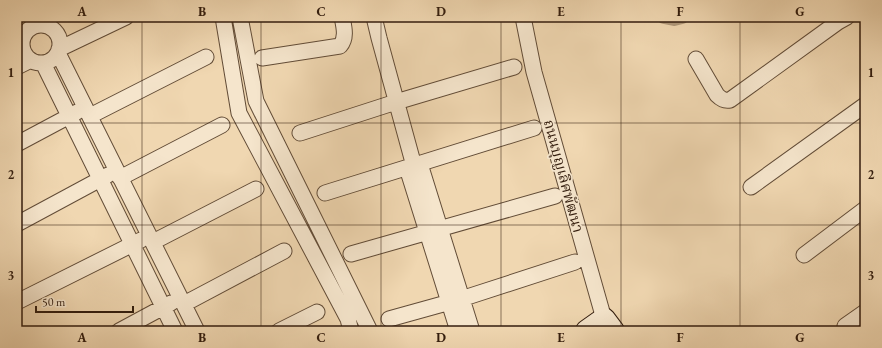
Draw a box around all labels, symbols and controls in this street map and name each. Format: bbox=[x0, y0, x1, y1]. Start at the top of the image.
text: A bbox=[76, 3, 87, 20]
text: B bbox=[198, 3, 206, 20]
text: C bbox=[316, 3, 326, 20]
text: D bbox=[436, 3, 446, 20]
text: E bbox=[557, 3, 565, 20]
text: F bbox=[676, 3, 684, 20]
text: G bbox=[795, 3, 805, 20]
text: 1 bbox=[8, 64, 15, 81]
text: 1 bbox=[868, 64, 875, 81]
street label: ถนนบุญเลิศพัฒนา bbox=[538, 117, 588, 235]
text: 2 bbox=[8, 166, 15, 183]
text: 2 bbox=[868, 166, 875, 183]
text: 3 bbox=[8, 267, 15, 284]
text: 3 bbox=[868, 267, 875, 284]
scale bar bbox=[36, 288, 133, 314]
text: 50 m bbox=[42, 294, 66, 310]
text: A bbox=[76, 329, 87, 346]
text: B bbox=[198, 329, 206, 346]
text: C bbox=[316, 329, 326, 346]
text: D bbox=[436, 329, 446, 346]
text: E bbox=[557, 329, 565, 346]
text: F bbox=[676, 329, 684, 346]
text: G bbox=[795, 329, 805, 346]

